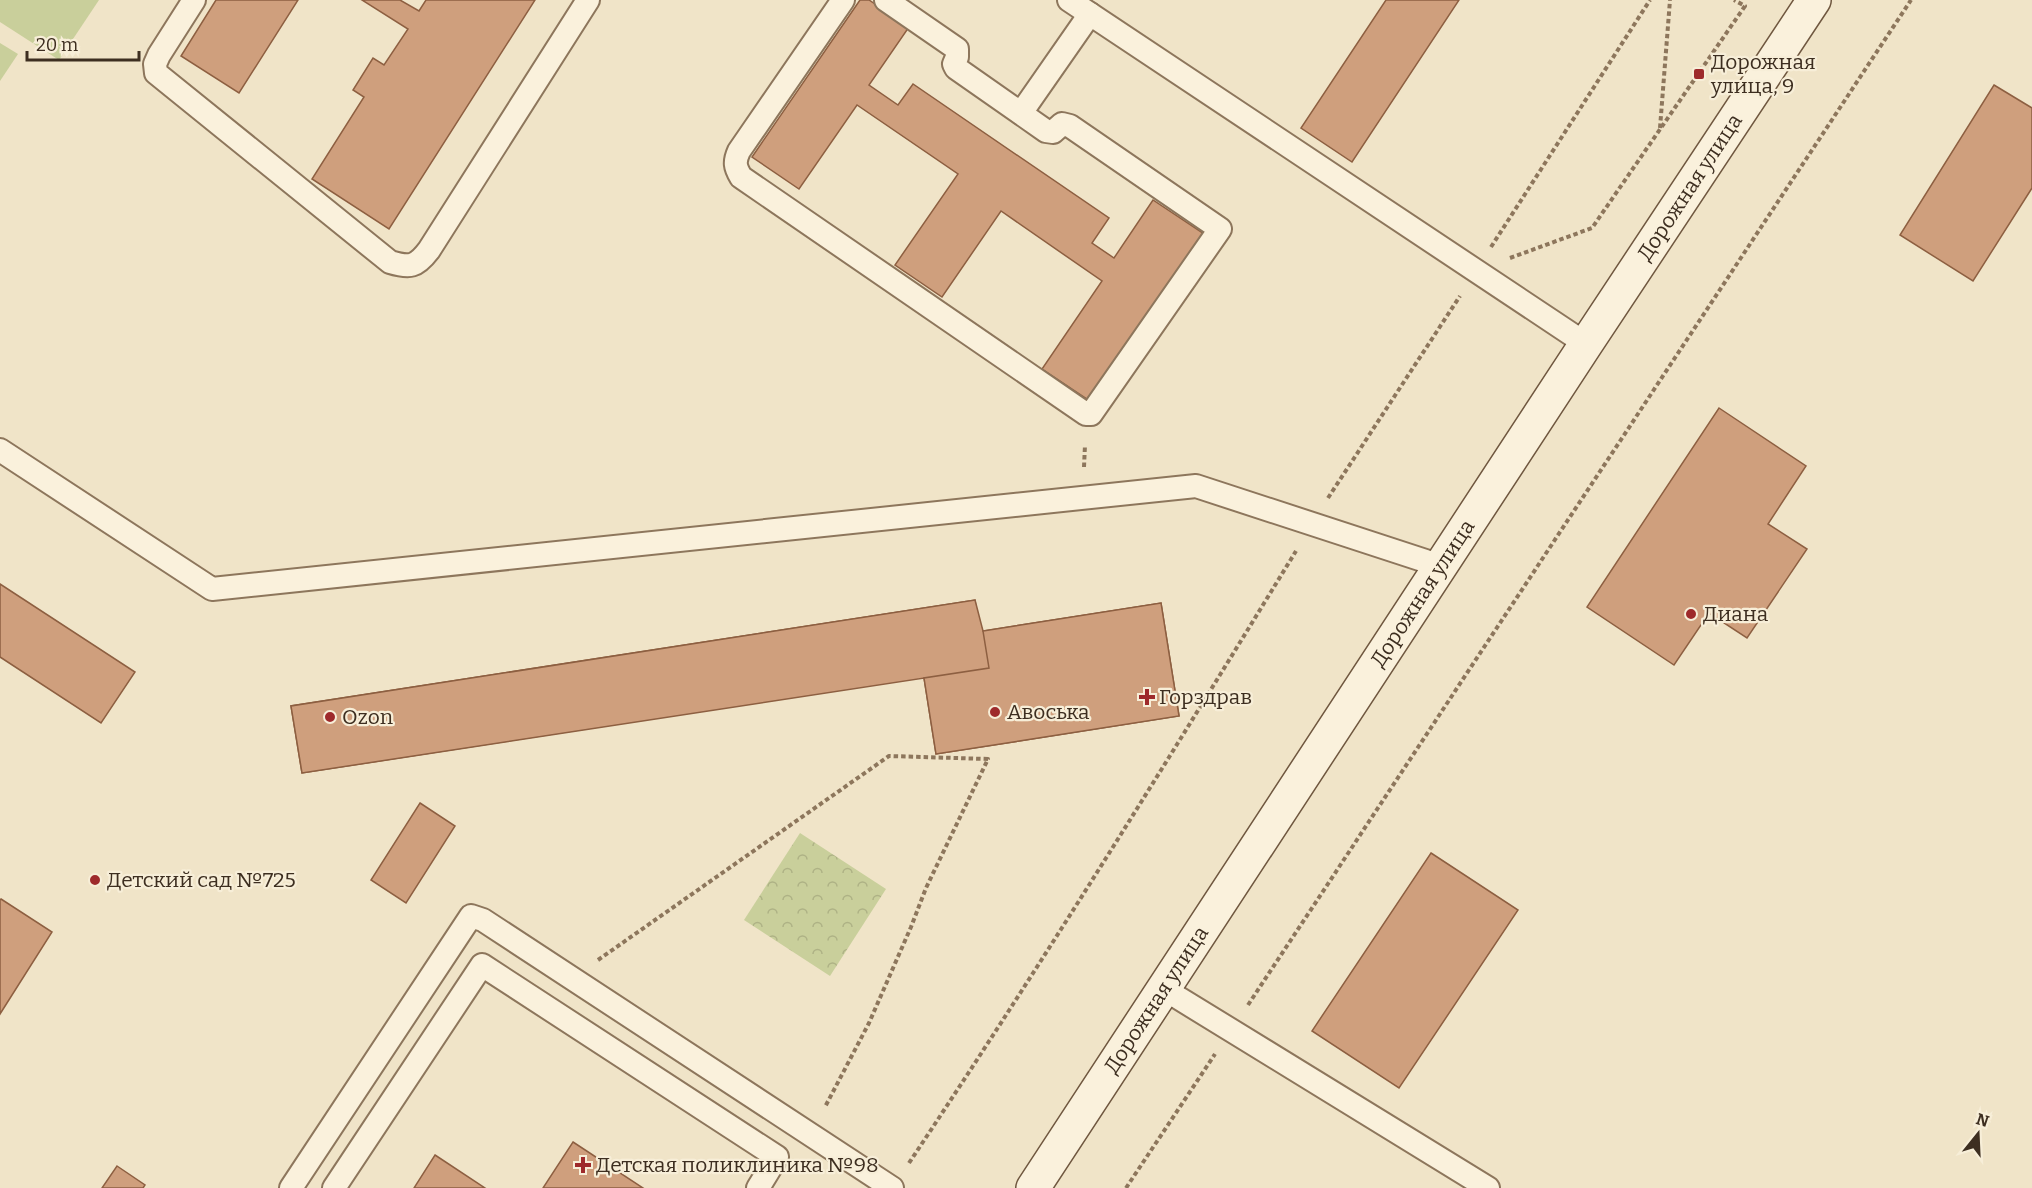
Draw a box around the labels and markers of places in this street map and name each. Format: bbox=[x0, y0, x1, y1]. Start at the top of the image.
place label: Дорожная улица, 9 bbox=[1710, 49, 1816, 99]
marker: Дорожная улица, 9 bbox=[1692, 67, 1706, 81]
place label: Диана bbox=[1703, 601, 1769, 627]
marker: Диана bbox=[1684, 607, 1698, 621]
place label: Горздрав bbox=[1159, 684, 1252, 710]
marker: Горздрав bbox=[1140, 690, 1154, 704]
place label: Авоська bbox=[1007, 699, 1090, 725]
place label: Ozon bbox=[342, 704, 393, 730]
marker: Авоська bbox=[988, 705, 1002, 719]
marker: Ozon bbox=[323, 710, 337, 724]
place label: Детский сад №725 bbox=[107, 867, 296, 893]
marker: Детский сад №725 bbox=[88, 873, 102, 887]
place label: Детская поликлиника №98 bbox=[596, 1152, 879, 1178]
marker: Детская поликлиника №98 bbox=[574, 1156, 592, 1174]

